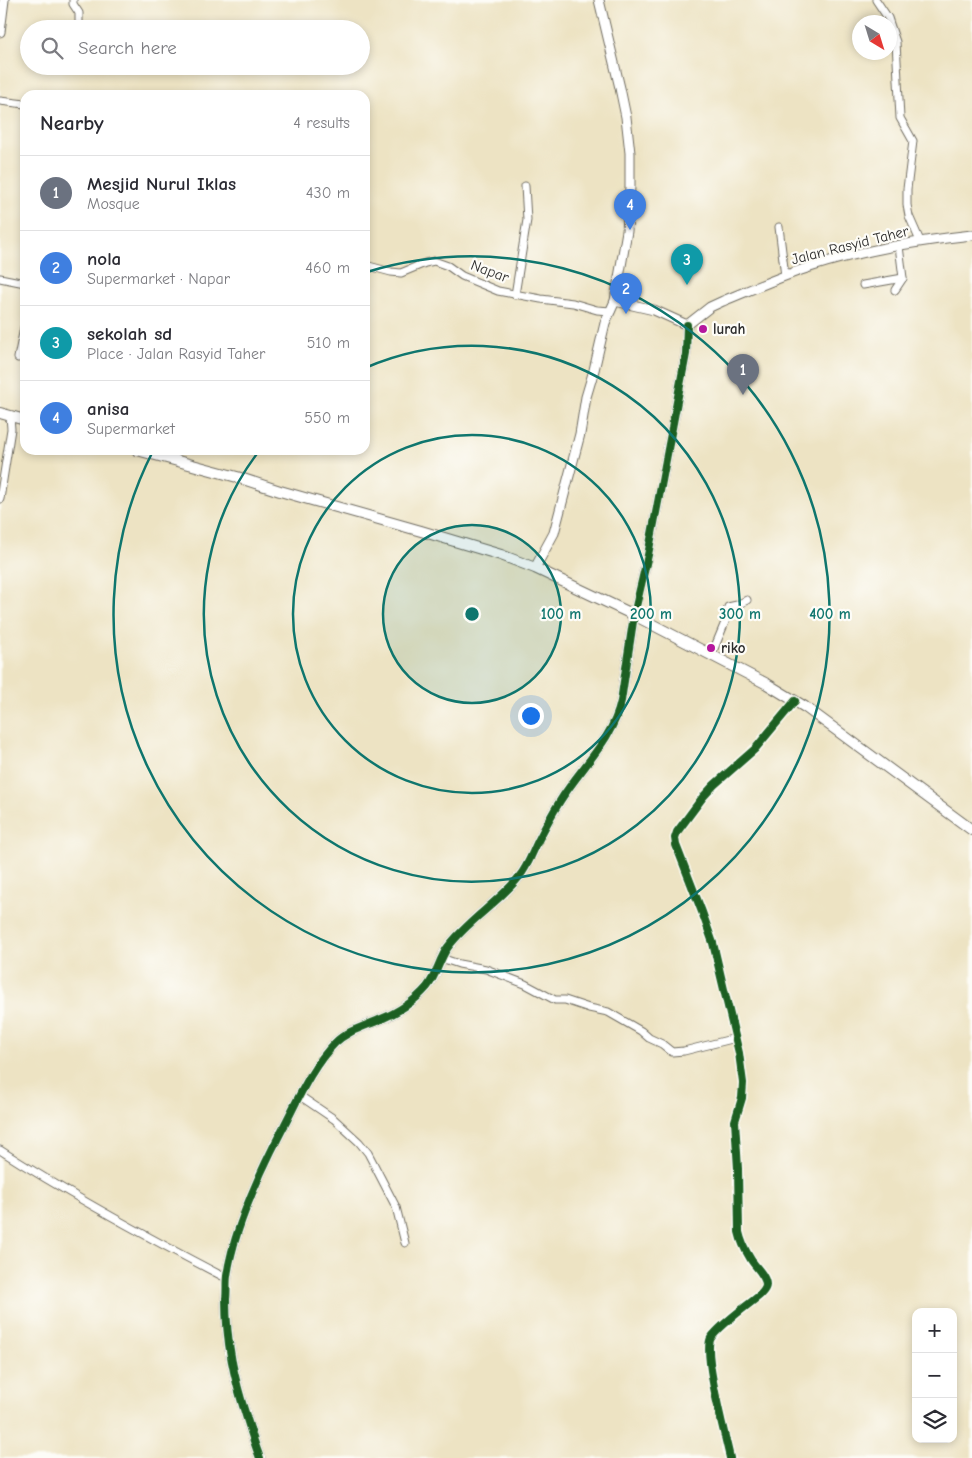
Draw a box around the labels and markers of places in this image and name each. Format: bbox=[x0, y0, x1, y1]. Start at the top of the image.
pin: 4 bbox=[614, 189, 646, 230]
pin: 3 bbox=[671, 244, 703, 285]
pin: 2 bbox=[610, 273, 642, 314]
place label: lurah bbox=[713, 320, 746, 338]
marker: lurah bbox=[697, 323, 709, 335]
pin: 1 bbox=[727, 354, 759, 395]
centre of rings bbox=[463, 605, 481, 623]
place label: riko bbox=[721, 639, 746, 657]
marker: riko bbox=[705, 642, 717, 654]

